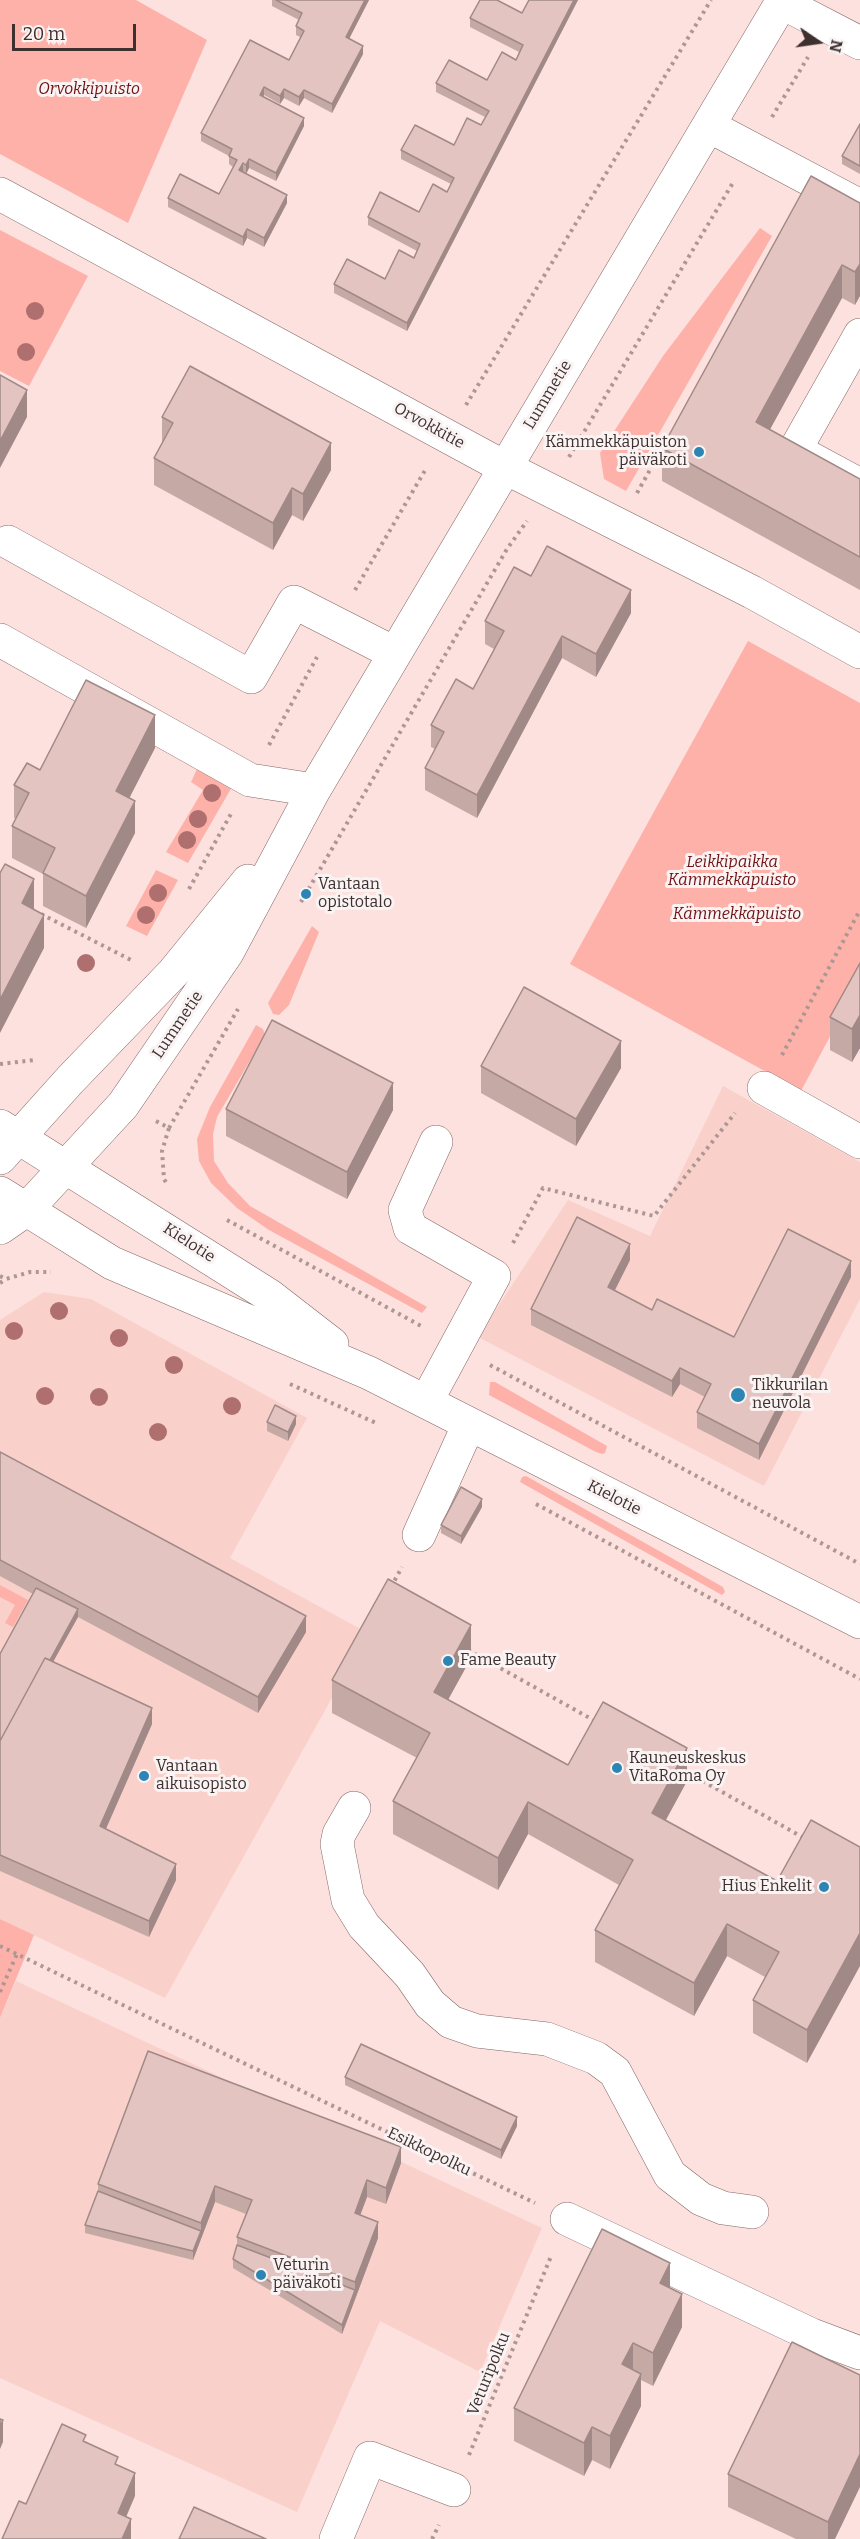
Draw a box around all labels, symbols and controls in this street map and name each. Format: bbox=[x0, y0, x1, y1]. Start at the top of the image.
scale bar bbox=[15, 12, 140, 50]
north arrow bbox=[788, 12, 848, 72]
text: 20 m bbox=[23, 23, 65, 45]
text: N bbox=[825, 38, 847, 54]
park label: Orvokkipuisto bbox=[38, 80, 140, 100]
street label: Lummetie bbox=[520, 357, 576, 433]
street label: Orvokkitie bbox=[390, 399, 468, 453]
place label: Kämmekkäpuiston päiväkoti bbox=[545, 433, 687, 471]
marker: Kämmekkäpuiston päiväkoti bbox=[692, 445, 706, 459]
park label: Leikkipaikka Kämmekkäpuisto bbox=[668, 853, 796, 891]
place label: Vantaan opistotalo bbox=[318, 875, 392, 913]
marker: Vantaan opistotalo bbox=[299, 887, 313, 901]
park label: Kämmekkäpuisto bbox=[673, 905, 801, 925]
street label: Lummetie bbox=[148, 988, 208, 1062]
street label: Kielotie bbox=[160, 1219, 218, 1267]
place label: Tikkurilan neuvola bbox=[752, 1376, 828, 1414]
marker: Tikkurilan neuvola bbox=[729, 1386, 747, 1404]
street label: Kielotie bbox=[584, 1476, 644, 1520]
place label: Fame Beauty bbox=[460, 1651, 556, 1671]
marker: Fame Beauty bbox=[441, 1654, 455, 1668]
place label: Kauneuskeskus VitaRoma Oy bbox=[629, 1749, 746, 1787]
place label: Vantaan aikuisopisto bbox=[156, 1757, 247, 1795]
marker: Kauneuskeskus VitaRoma Oy bbox=[610, 1761, 624, 1775]
marker: Vantaan aikuisopisto bbox=[137, 1769, 151, 1783]
place label: Hius Enkelit bbox=[721, 1877, 812, 1897]
marker: Hius Enkelit bbox=[817, 1880, 831, 1894]
street label: Esikkopolku bbox=[384, 2123, 474, 2181]
place label: Veturin päiväkoti bbox=[273, 2256, 341, 2294]
marker: Veturin päiväkoti bbox=[254, 2268, 268, 2282]
street label: Veturipolku bbox=[464, 2330, 514, 2418]

